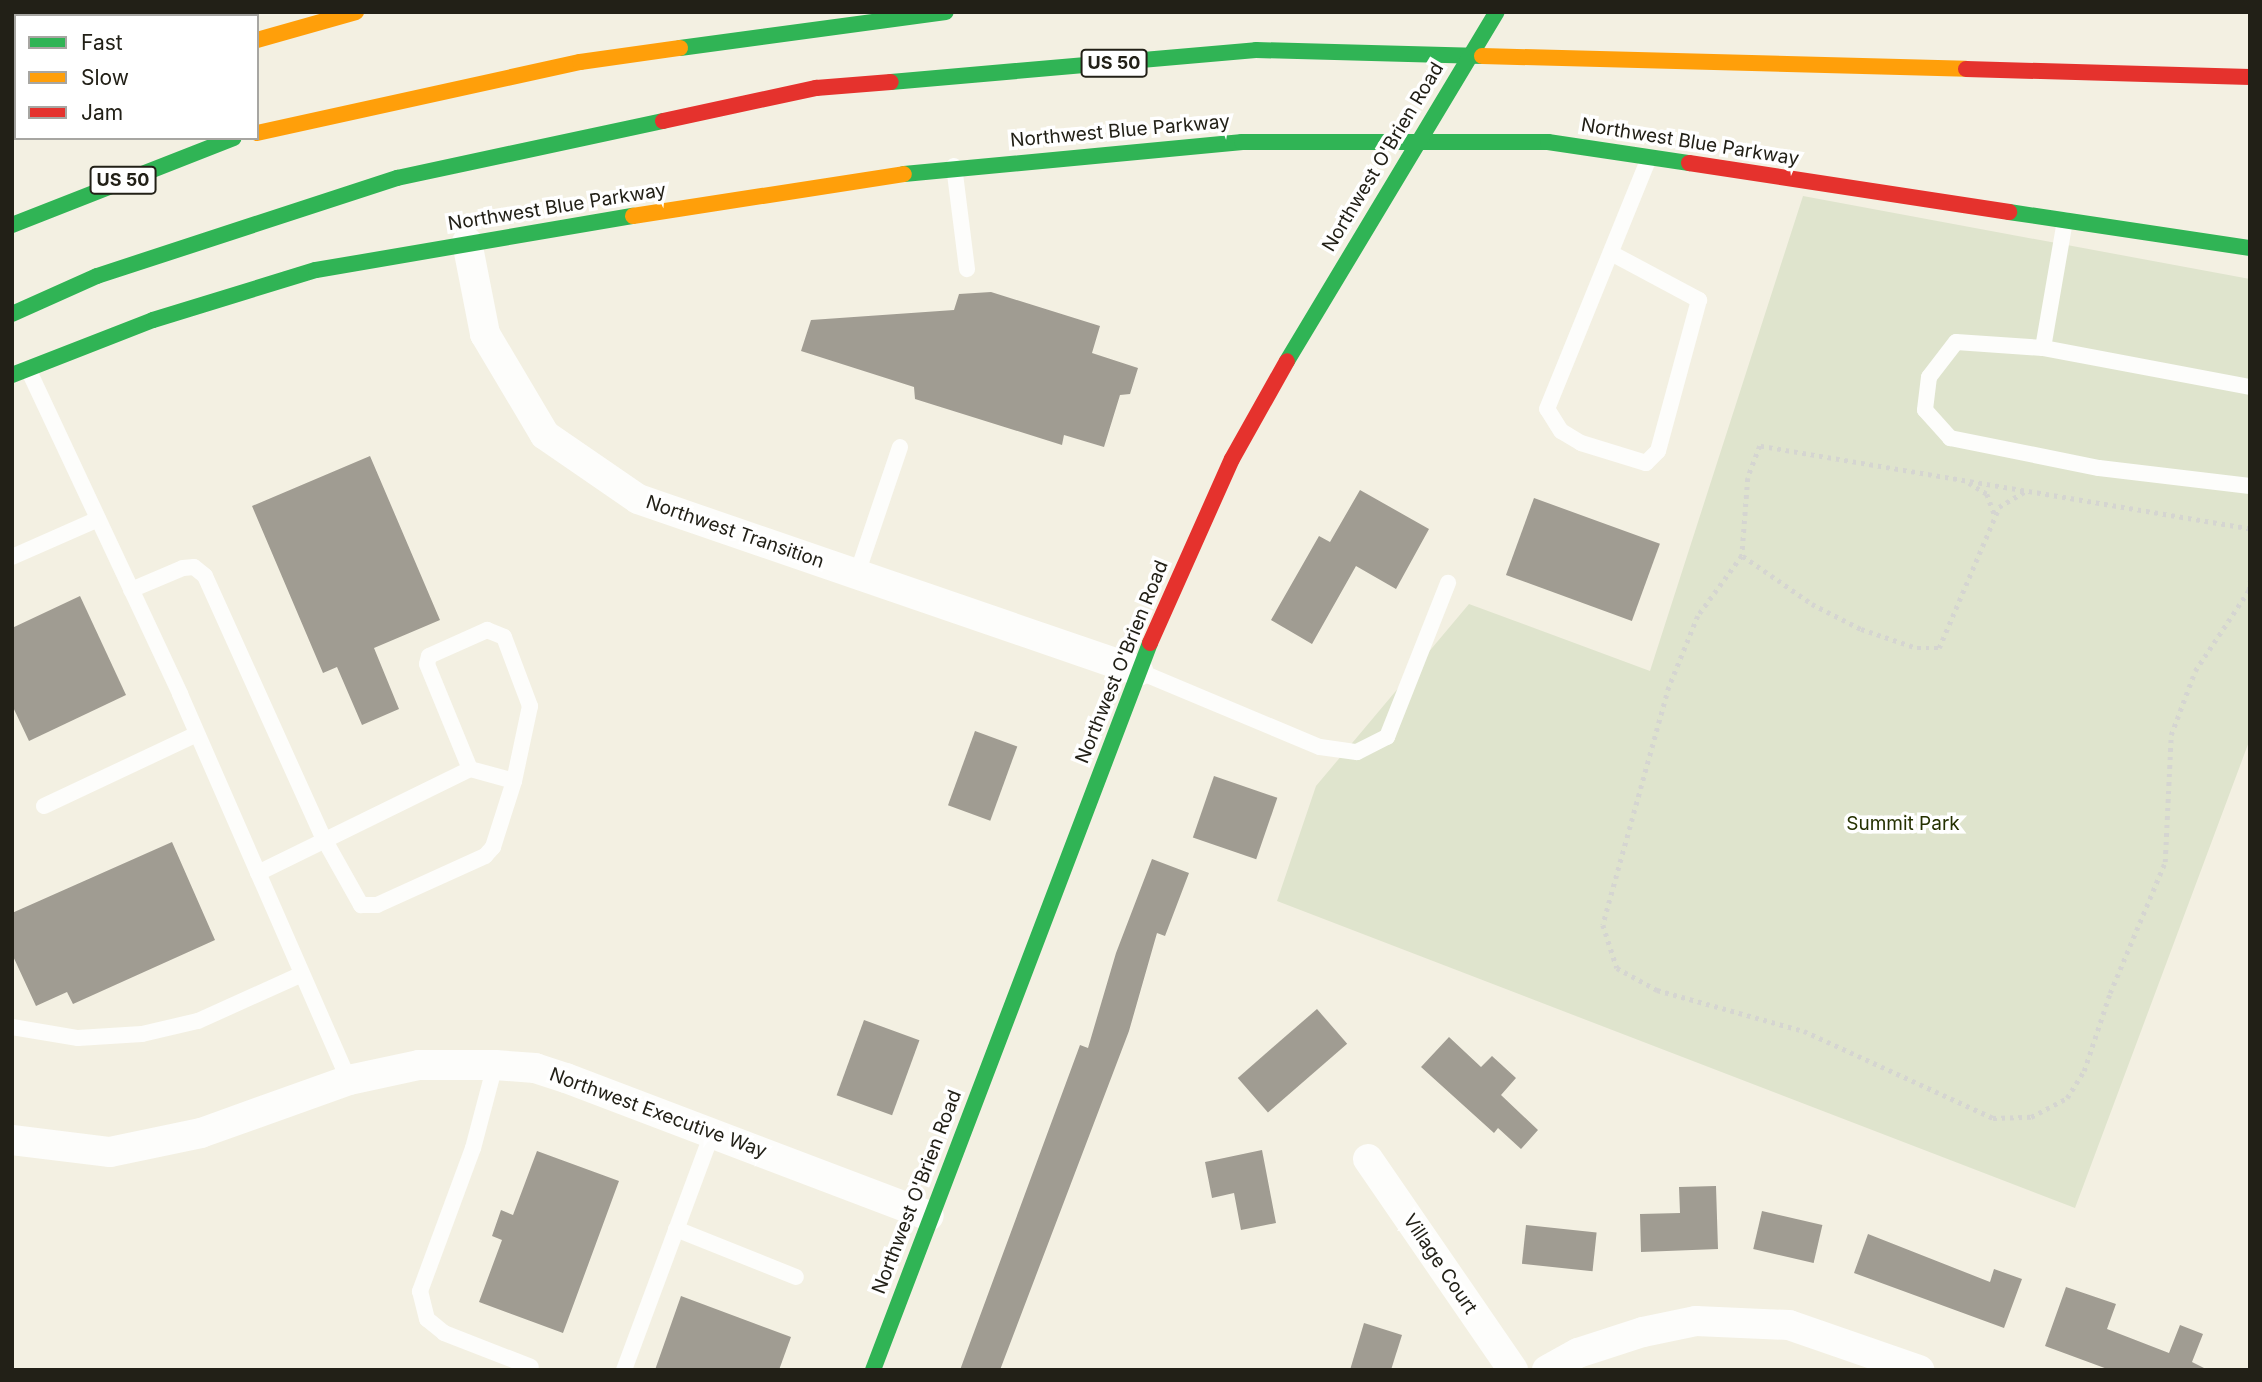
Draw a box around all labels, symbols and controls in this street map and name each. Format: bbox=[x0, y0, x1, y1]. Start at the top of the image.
legend bbox=[14, 14, 259, 140]
text: Fast bbox=[81, 30, 123, 55]
road number: US 50 bbox=[1079, 48, 1149, 78]
street label: Northwest O'Brien Road bbox=[1317, 58, 1449, 256]
text: Slow bbox=[81, 65, 129, 90]
text: Jam bbox=[81, 100, 123, 125]
street label: Northwest Blue Parkway bbox=[1009, 110, 1231, 152]
street label: Northwest Blue Parkway bbox=[1579, 113, 1801, 171]
road number: US 50 bbox=[88, 166, 158, 195]
street label: Northwest Blue Parkway bbox=[446, 178, 668, 236]
street label: Northwest Transition bbox=[643, 491, 827, 573]
street label: Northwest O'Brien Road bbox=[1071, 557, 1173, 767]
park label: Summit Park bbox=[1846, 813, 1960, 835]
street label: Northwest Executive Way bbox=[546, 1063, 770, 1163]
street label: Northwest O'Brien Road bbox=[868, 1087, 966, 1297]
street label: Village Court bbox=[1398, 1210, 1482, 1318]

